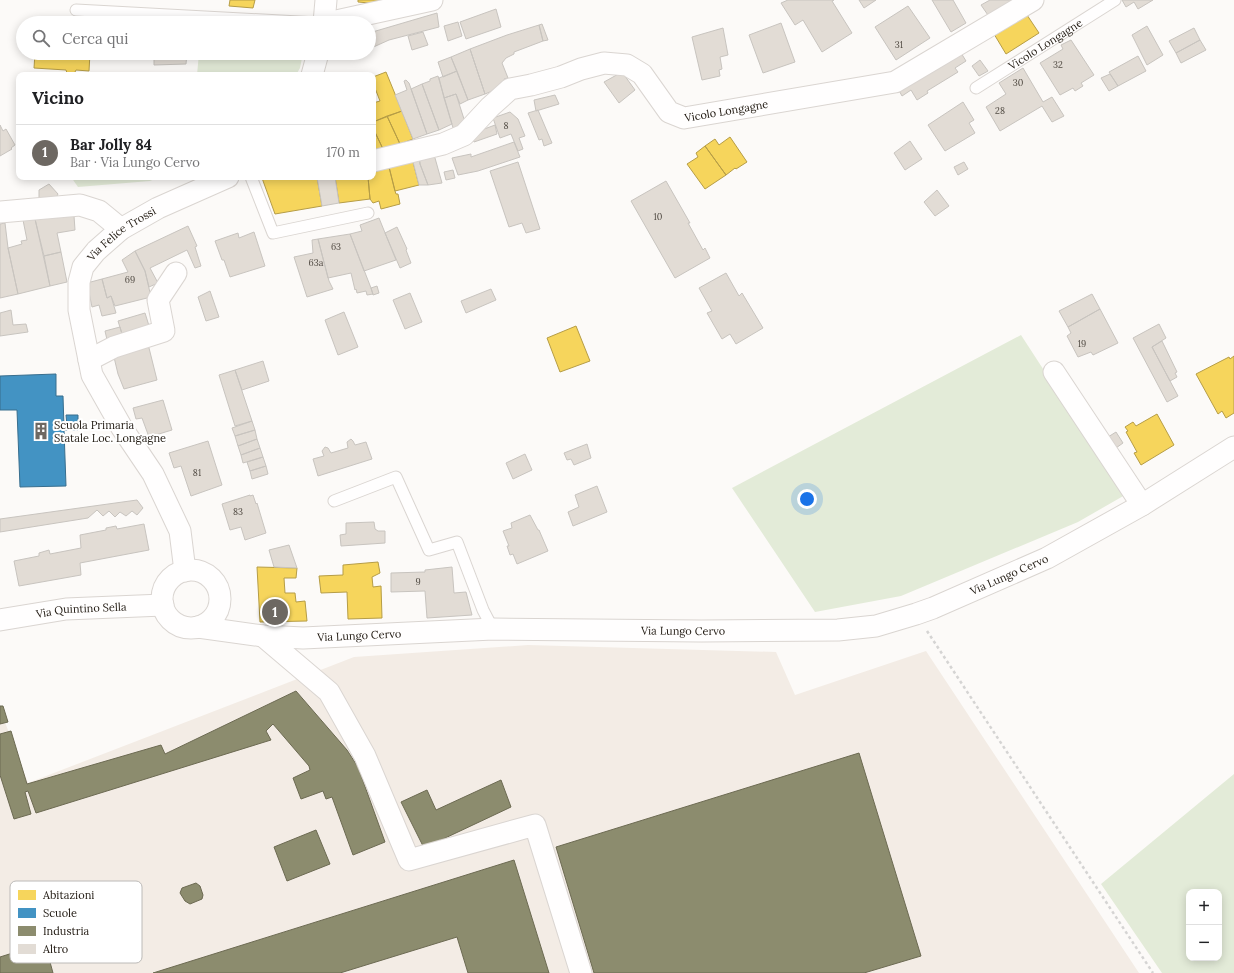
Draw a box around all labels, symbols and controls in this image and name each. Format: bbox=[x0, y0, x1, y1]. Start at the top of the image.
search box bbox=[16, 16, 376, 60]
street label: Vicolo Longagne bbox=[1005, 16, 1085, 73]
icon: search bbox=[30, 27, 52, 49]
text: Cerca qui bbox=[62, 29, 128, 48]
house number: 31 bbox=[895, 39, 903, 50]
house number: 32 bbox=[1053, 59, 1063, 70]
house number: 30 bbox=[1013, 77, 1024, 88]
text: Vicino bbox=[32, 87, 84, 109]
street label: Vicolo Longagne bbox=[682, 97, 769, 125]
house number: 28 bbox=[995, 105, 1005, 116]
house number: 8 bbox=[503, 120, 509, 131]
text: Bar Jolly 84 bbox=[70, 135, 152, 154]
text: 1 bbox=[42, 144, 48, 161]
text: 170 m bbox=[326, 144, 360, 161]
text: Bar · Via Lungo Cervo bbox=[70, 154, 200, 171]
street label: Via Felice Trossi bbox=[83, 204, 158, 264]
house number: 10 bbox=[654, 211, 663, 222]
house number: 63 bbox=[331, 241, 341, 252]
house number: 63a bbox=[309, 257, 324, 268]
house number: 69 bbox=[125, 274, 135, 285]
house number: 19 bbox=[1078, 338, 1086, 349]
place label: Scuola Primaria Statale Loc. Longagne bbox=[54, 418, 166, 445]
building icon: Scuola Primaria Statale Loc. Longagne bbox=[31, 421, 51, 441]
house number: 81 bbox=[193, 467, 201, 478]
your location bbox=[797, 489, 817, 509]
house number: 83 bbox=[233, 506, 243, 517]
street label: Via Lungo Cervo bbox=[967, 551, 1050, 598]
house number: 9 bbox=[415, 576, 421, 587]
pin: 1 bbox=[262, 597, 288, 627]
street label: Via Quintino Sella bbox=[34, 599, 127, 621]
street label: Via Lungo Cervo bbox=[640, 623, 725, 638]
street label: Via Lungo Cervo bbox=[316, 626, 402, 644]
legend bbox=[10, 881, 142, 963]
text: Abitazioni bbox=[42, 888, 94, 902]
map controls bbox=[1186, 889, 1222, 961]
button: + bbox=[1186, 889, 1222, 925]
text: Scuole bbox=[43, 906, 77, 920]
text: Industria bbox=[43, 924, 90, 938]
button: − bbox=[1186, 925, 1222, 961]
text: Altro bbox=[42, 942, 68, 956]

